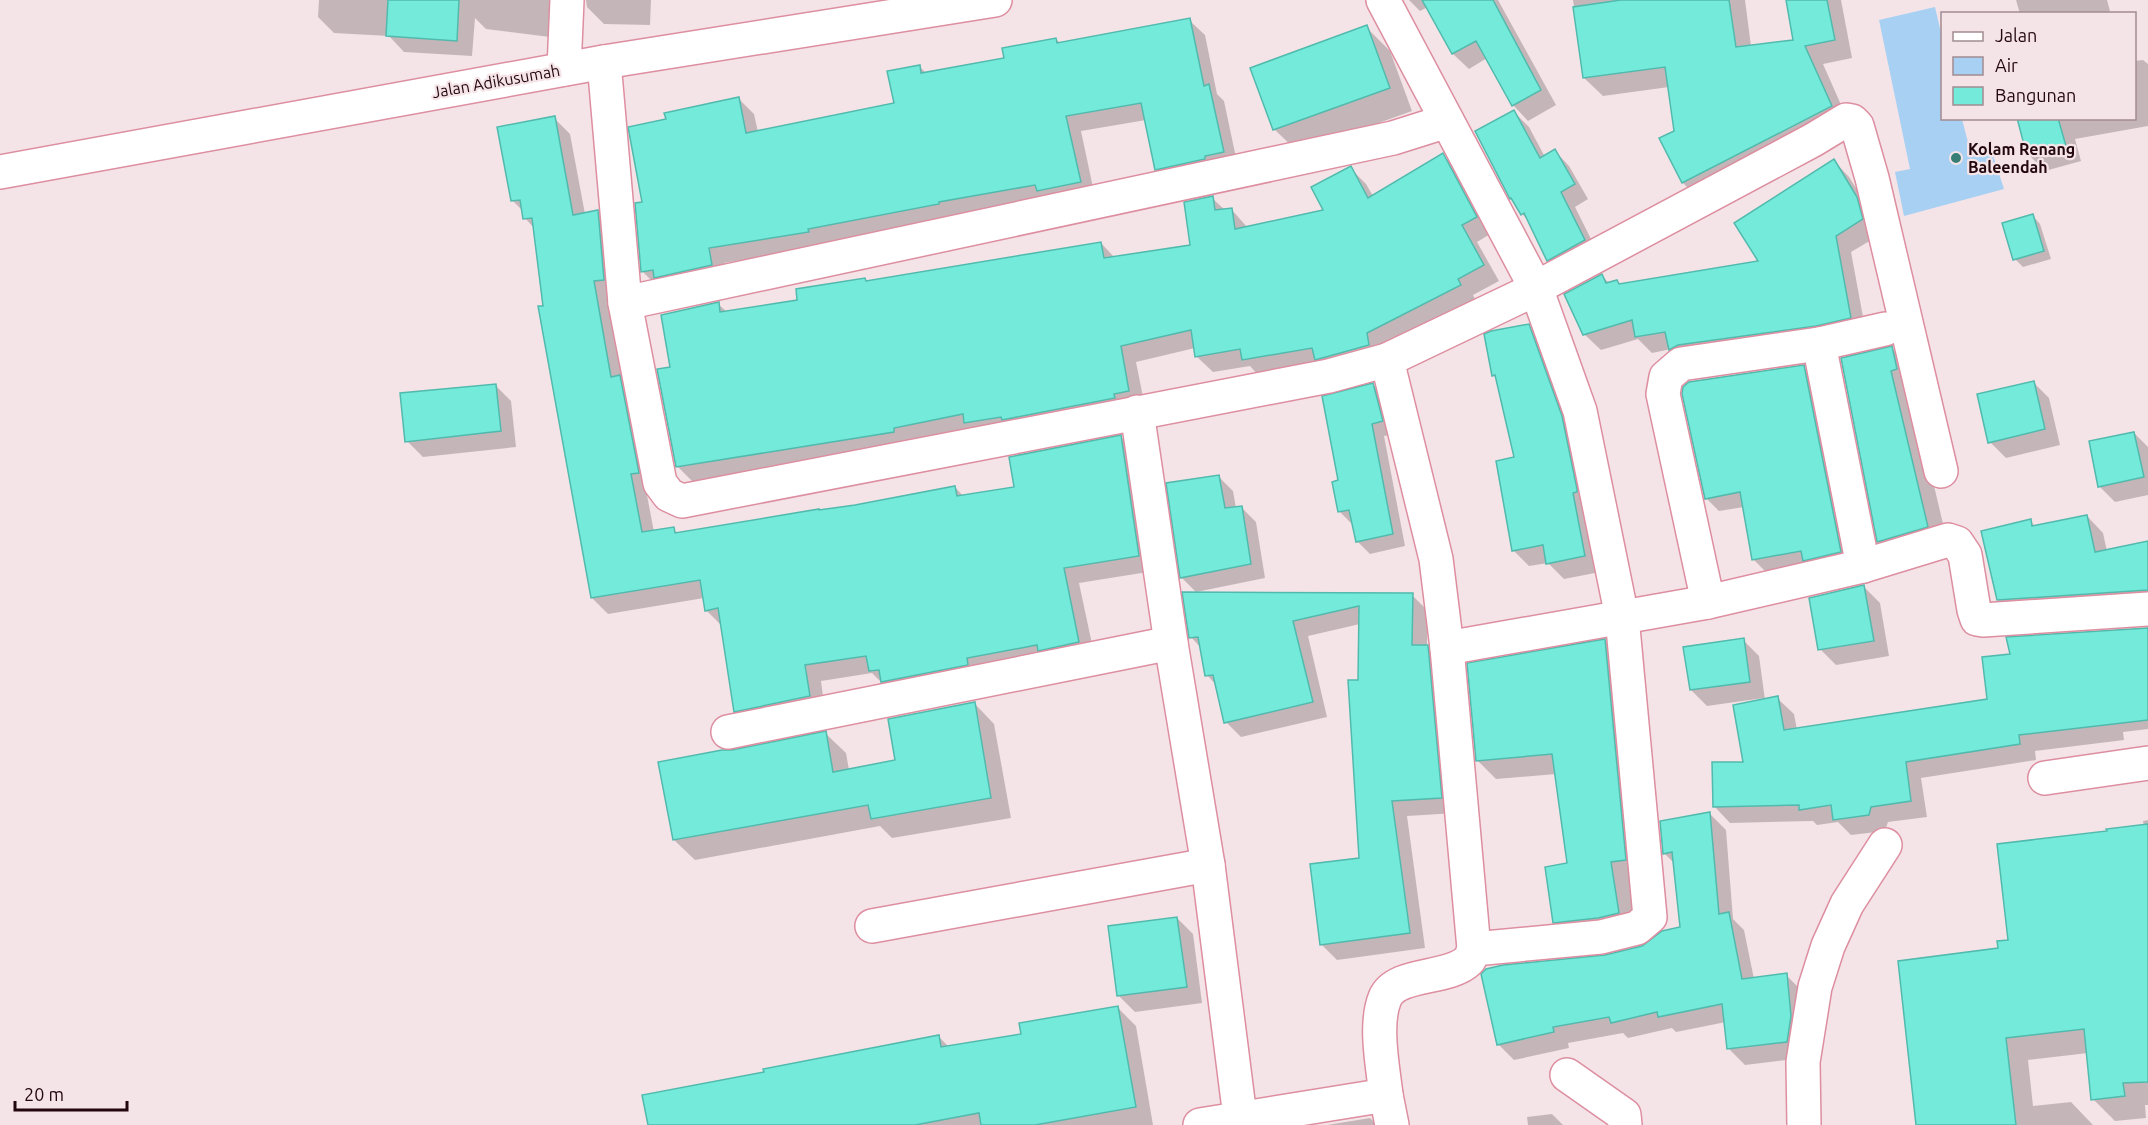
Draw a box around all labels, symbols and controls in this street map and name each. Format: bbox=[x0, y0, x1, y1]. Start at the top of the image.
legend bbox=[1941, 12, 2136, 120]
text: Jalan bbox=[1995, 25, 2037, 45]
text: Air bbox=[1995, 55, 2018, 75]
street label: Jalan Adikusumah bbox=[431, 61, 561, 101]
text: Bangunan bbox=[1995, 85, 2076, 105]
place label: Kolam Renang Baleendah bbox=[1968, 140, 2075, 176]
marker: Kolam Renang Baleendah bbox=[1949, 151, 1963, 165]
scale bar bbox=[15, 1074, 128, 1112]
text: 20 m bbox=[24, 1084, 64, 1104]

